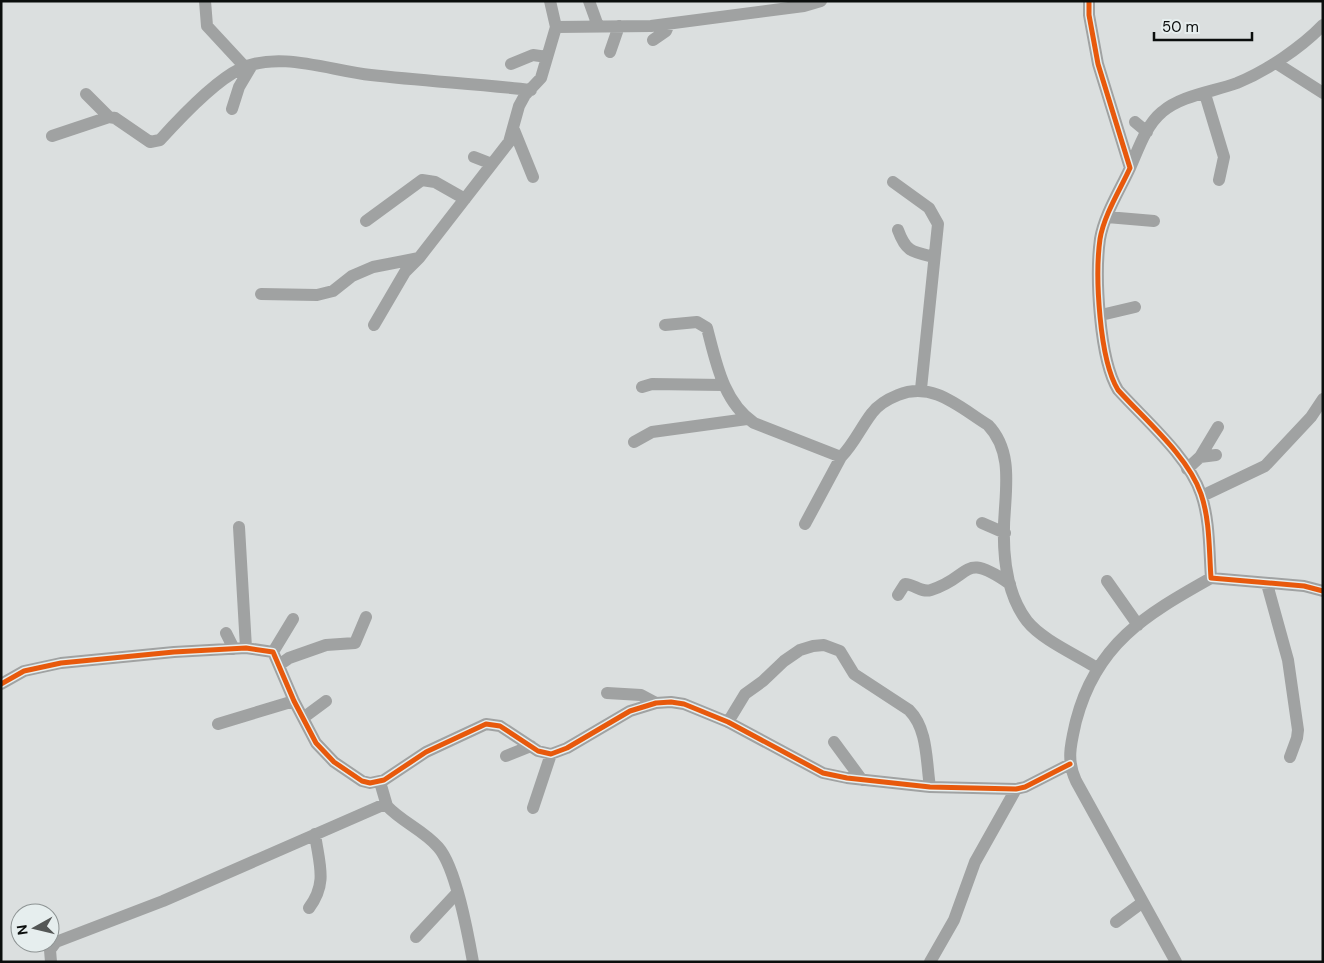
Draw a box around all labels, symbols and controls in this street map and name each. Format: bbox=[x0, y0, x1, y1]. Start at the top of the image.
scale bar bbox=[1154, 10, 1252, 42]
text: 50 m bbox=[1162, 17, 1199, 37]
north arrow bbox=[10, 903, 60, 953]
text: N bbox=[13, 923, 32, 936]

